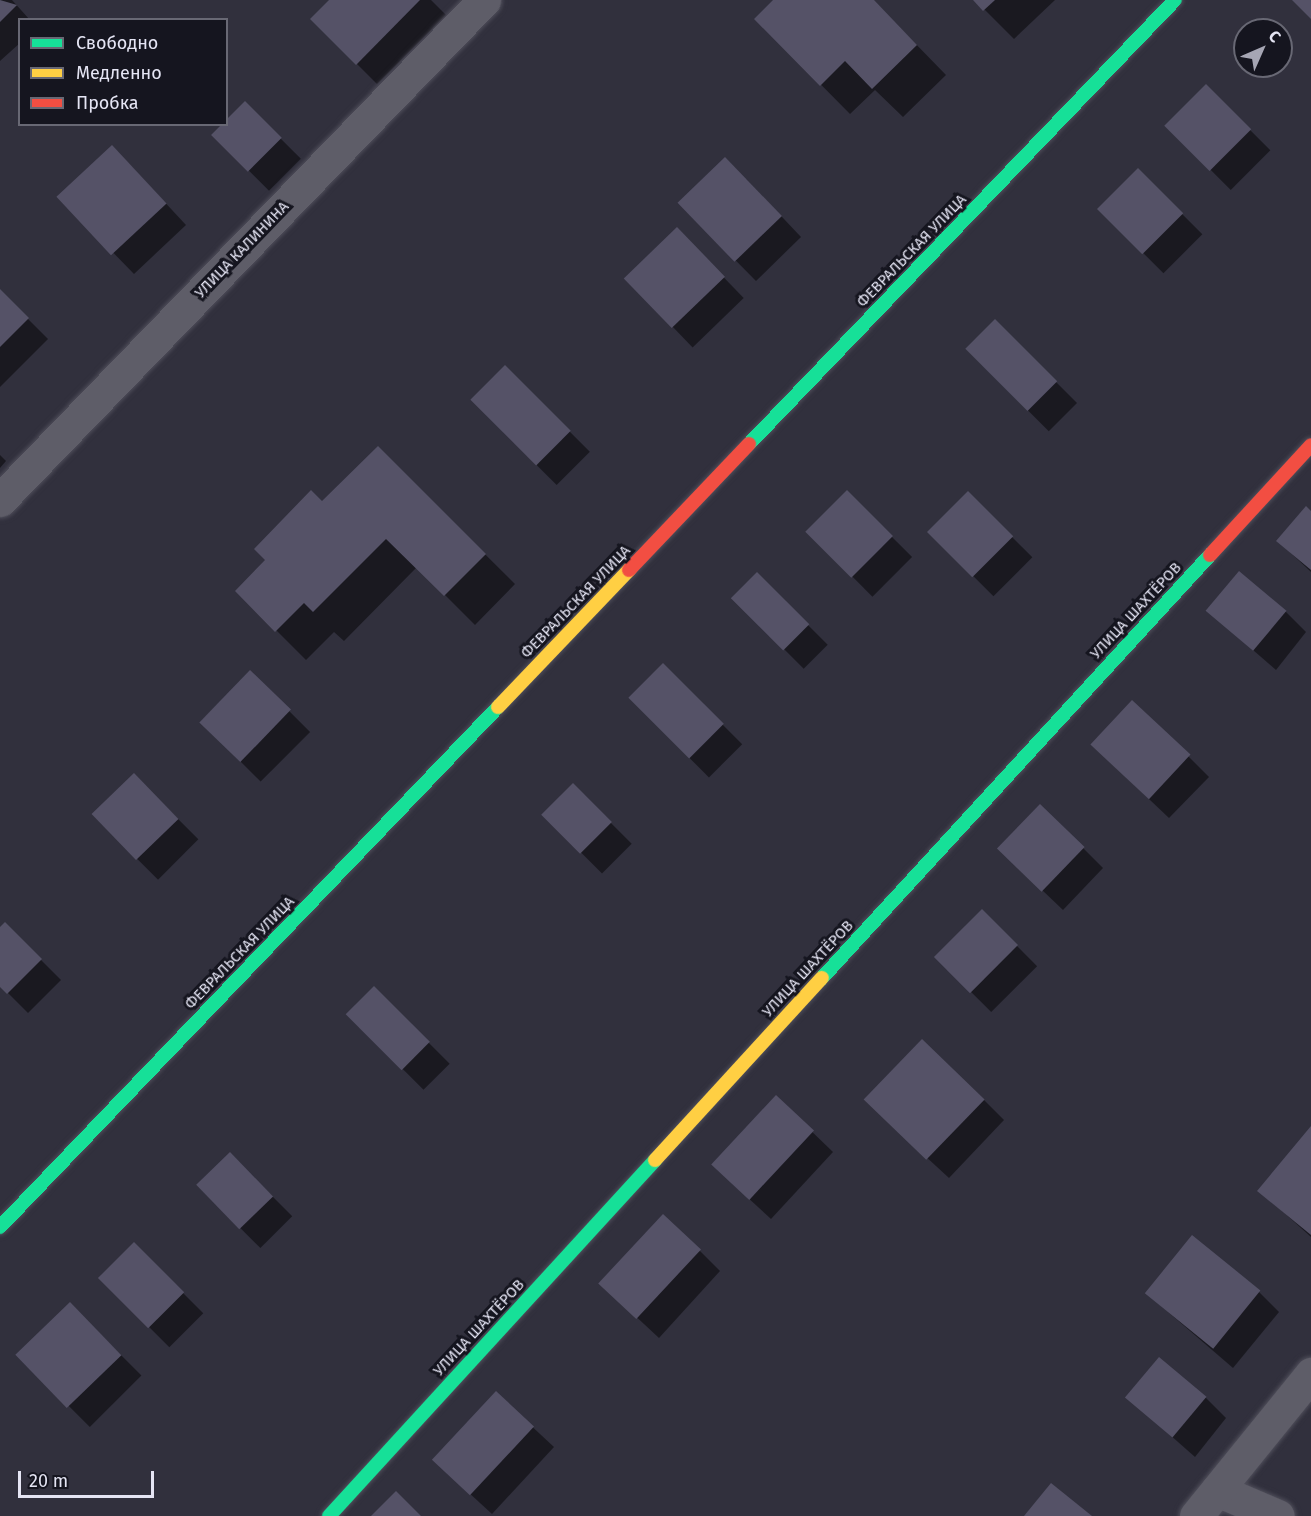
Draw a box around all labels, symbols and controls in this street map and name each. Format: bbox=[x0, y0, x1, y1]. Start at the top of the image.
legend bbox=[18, 18, 228, 126]
north arrow bbox=[1233, 18, 1293, 78]
text: С bbox=[1265, 26, 1285, 46]
text: Свободно bbox=[76, 32, 158, 54]
text: Медленно bbox=[76, 62, 162, 84]
text: Пробка bbox=[76, 92, 139, 114]
street label: ФЕВРАЛЬСКАЯ УЛИЦА bbox=[854, 191, 970, 311]
street label: УЛИЦА КАЛИНИНА bbox=[191, 198, 293, 302]
street label: ФЕВРАЛЬСКАЯ УЛИЦА bbox=[518, 542, 634, 662]
street label: УЛИЦА ШАХТЁРОВ bbox=[1087, 559, 1185, 663]
street label: ФЕВРАЛЬСКАЯ УЛИЦА bbox=[182, 893, 298, 1013]
street label: УЛИЦА ШАХТЁРОВ bbox=[759, 917, 857, 1021]
street label: УЛИЦА ШАХТЁРОВ bbox=[430, 1276, 528, 1380]
scale bar bbox=[21, 1459, 158, 1497]
text: 20 m bbox=[29, 1470, 68, 1492]

